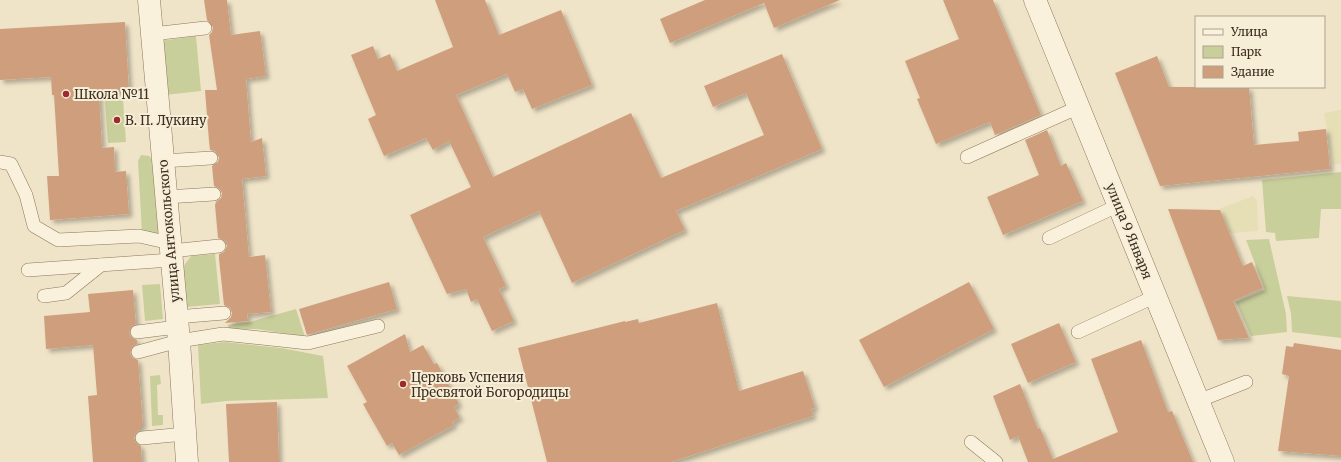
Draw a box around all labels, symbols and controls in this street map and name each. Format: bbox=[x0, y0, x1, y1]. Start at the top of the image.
legend bbox=[1195, 16, 1325, 88]
text: Улица bbox=[1230, 24, 1268, 39]
text: Парк bbox=[1231, 44, 1262, 59]
text: Здание bbox=[1231, 64, 1274, 79]
place label: Школа №11 bbox=[74, 86, 149, 103]
marker: Школа №11 bbox=[61, 89, 71, 99]
place label: В. П. Лукину bbox=[125, 112, 207, 129]
marker: В. П. Лукину bbox=[112, 115, 122, 125]
street label: улица Антокольского bbox=[154, 159, 184, 303]
street label: улица 9 Января bbox=[1102, 180, 1156, 282]
place label: Церковь Успения Пресвятой Богородицы bbox=[411, 369, 569, 401]
marker: Церковь Успения Пресвятой Богородицы bbox=[398, 379, 408, 389]

